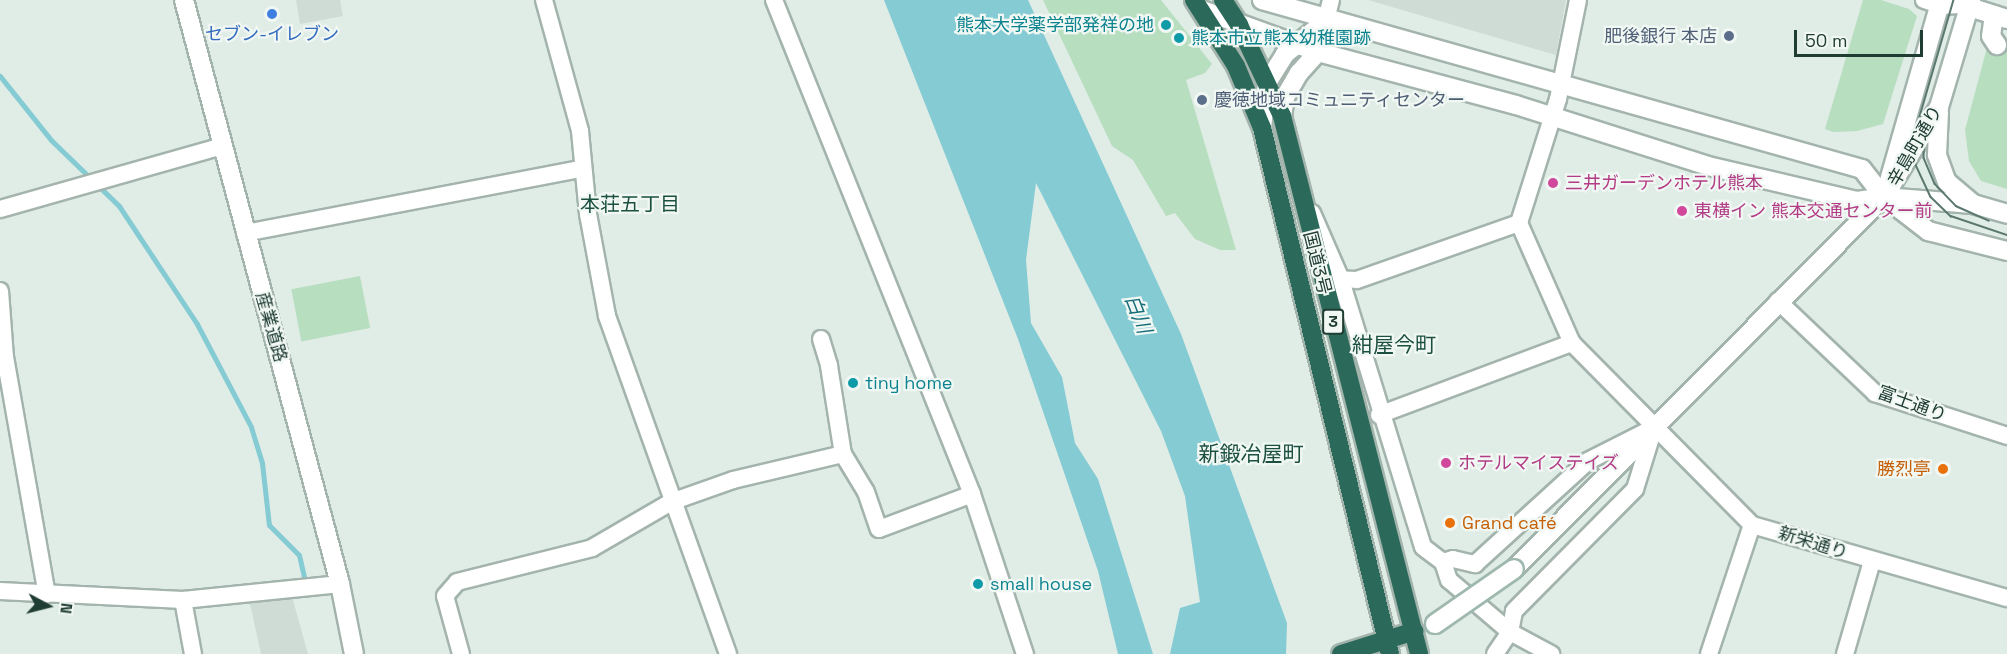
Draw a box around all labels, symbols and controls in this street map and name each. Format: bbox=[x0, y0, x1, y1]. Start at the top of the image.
marker: セブン-イレブン bbox=[265, 7, 279, 21]
place label: 熊本大学薬学部発祥の地 bbox=[956, 14, 1154, 36]
marker: 熊本大学薬学部発祥の地 bbox=[1159, 18, 1173, 32]
scale bar bbox=[1797, 18, 1926, 56]
place label: セブン-イレブン bbox=[205, 23, 339, 45]
place label: 肥後銀行 本店 bbox=[1604, 25, 1717, 47]
place label: 熊本市立熊本幼稚園跡 bbox=[1191, 27, 1371, 49]
marker: 肥後銀行 本店 bbox=[1722, 29, 1736, 43]
text: 50 m bbox=[1805, 29, 1847, 52]
marker: 熊本市立熊本幼稚園跡 bbox=[1172, 31, 1186, 45]
place label: 慶徳地域コミュニティセンター bbox=[1214, 89, 1466, 111]
marker: 慶徳地域コミュニティセンター bbox=[1195, 93, 1209, 107]
street label: 辛島町通り bbox=[1883, 102, 1947, 190]
place label: 三井ガーデンホテル熊本 bbox=[1565, 172, 1763, 194]
marker: 三井ガーデンホテル熊本 bbox=[1546, 176, 1560, 190]
district label: 本荘五丁目 bbox=[580, 192, 680, 216]
place label: 東横イン 熊本交通センター前 bbox=[1694, 200, 1933, 222]
marker: 東横イン 熊本交通センター前 bbox=[1675, 204, 1689, 218]
street label: 国道3号 bbox=[1299, 229, 1335, 297]
street label: 産業道路 bbox=[251, 289, 291, 365]
water label: 白川 bbox=[1120, 291, 1156, 337]
road number: 3 bbox=[1321, 309, 1345, 335]
district label: 紺屋今町 bbox=[1352, 332, 1436, 358]
place label: tiny home bbox=[865, 372, 953, 394]
marker: tiny home bbox=[846, 376, 860, 390]
street label: 富士通り bbox=[1874, 382, 1950, 426]
district label: 新鍛冶屋町 bbox=[1199, 441, 1303, 467]
place label: ホテルマイステイズ bbox=[1458, 452, 1620, 474]
marker: ホテルマイステイズ bbox=[1439, 456, 1453, 470]
place label: 勝烈亭 bbox=[1877, 458, 1931, 480]
marker: 勝烈亭 bbox=[1936, 462, 1950, 476]
place label: Grand café bbox=[1462, 512, 1557, 534]
marker: Grand café bbox=[1443, 516, 1457, 530]
street label: 新栄通り bbox=[1775, 522, 1851, 564]
place label: small house bbox=[990, 573, 1092, 595]
north arrow bbox=[18, 576, 78, 636]
marker: small house bbox=[971, 577, 985, 591]
text: N bbox=[55, 602, 77, 615]

